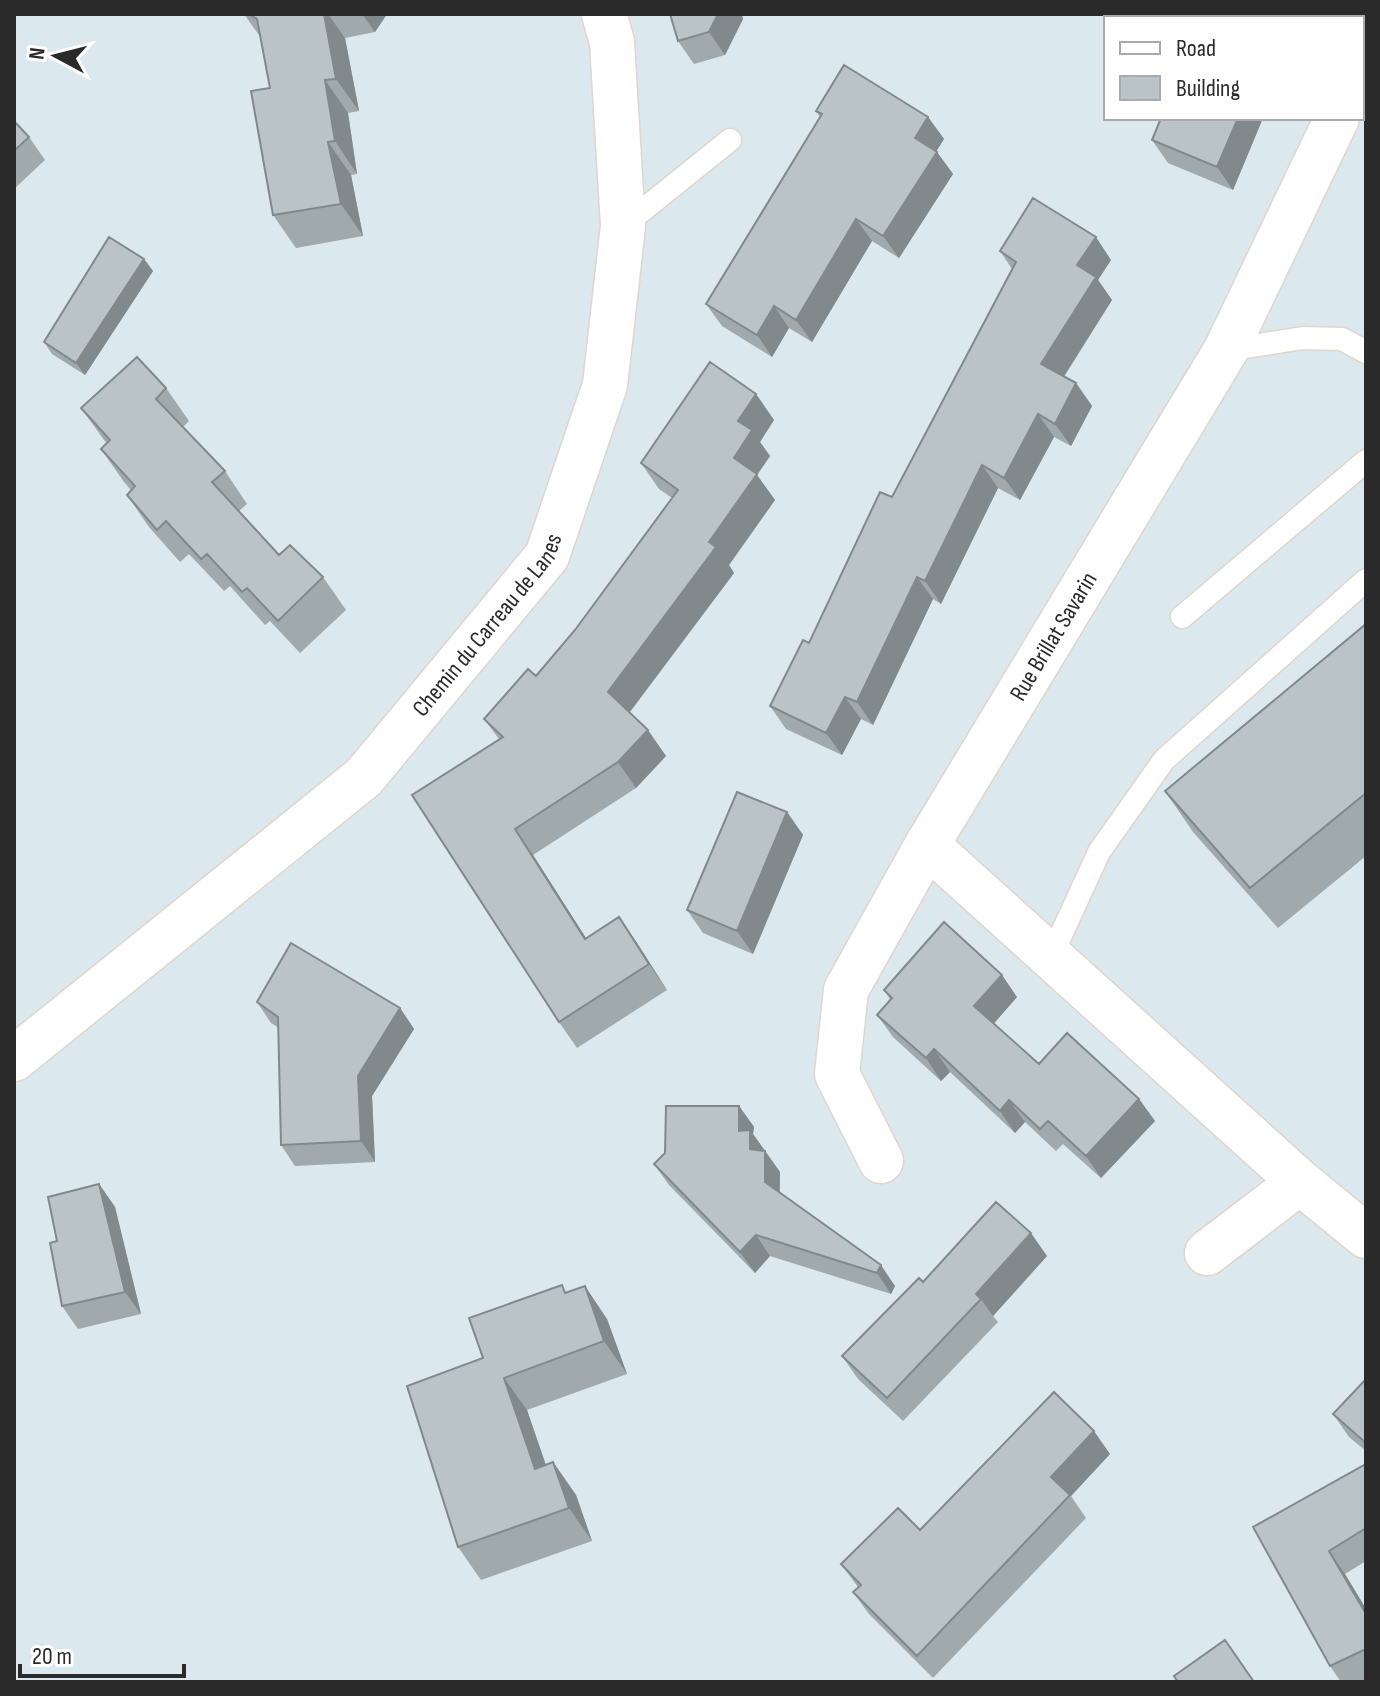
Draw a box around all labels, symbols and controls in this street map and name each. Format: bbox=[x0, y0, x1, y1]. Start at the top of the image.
north arrow bbox=[16, 16, 96, 96]
legend bbox=[1104, 16, 1364, 120]
text: Road bbox=[1176, 34, 1216, 63]
text: N bbox=[24, 46, 52, 61]
text: Building bbox=[1176, 74, 1240, 103]
street label: Chemin du Carreau de Lanes bbox=[406, 530, 569, 722]
street label: Rue Brillat Savarin bbox=[1004, 567, 1104, 706]
scale bar bbox=[20, 1628, 184, 1678]
text: 20 m bbox=[32, 1642, 72, 1671]

